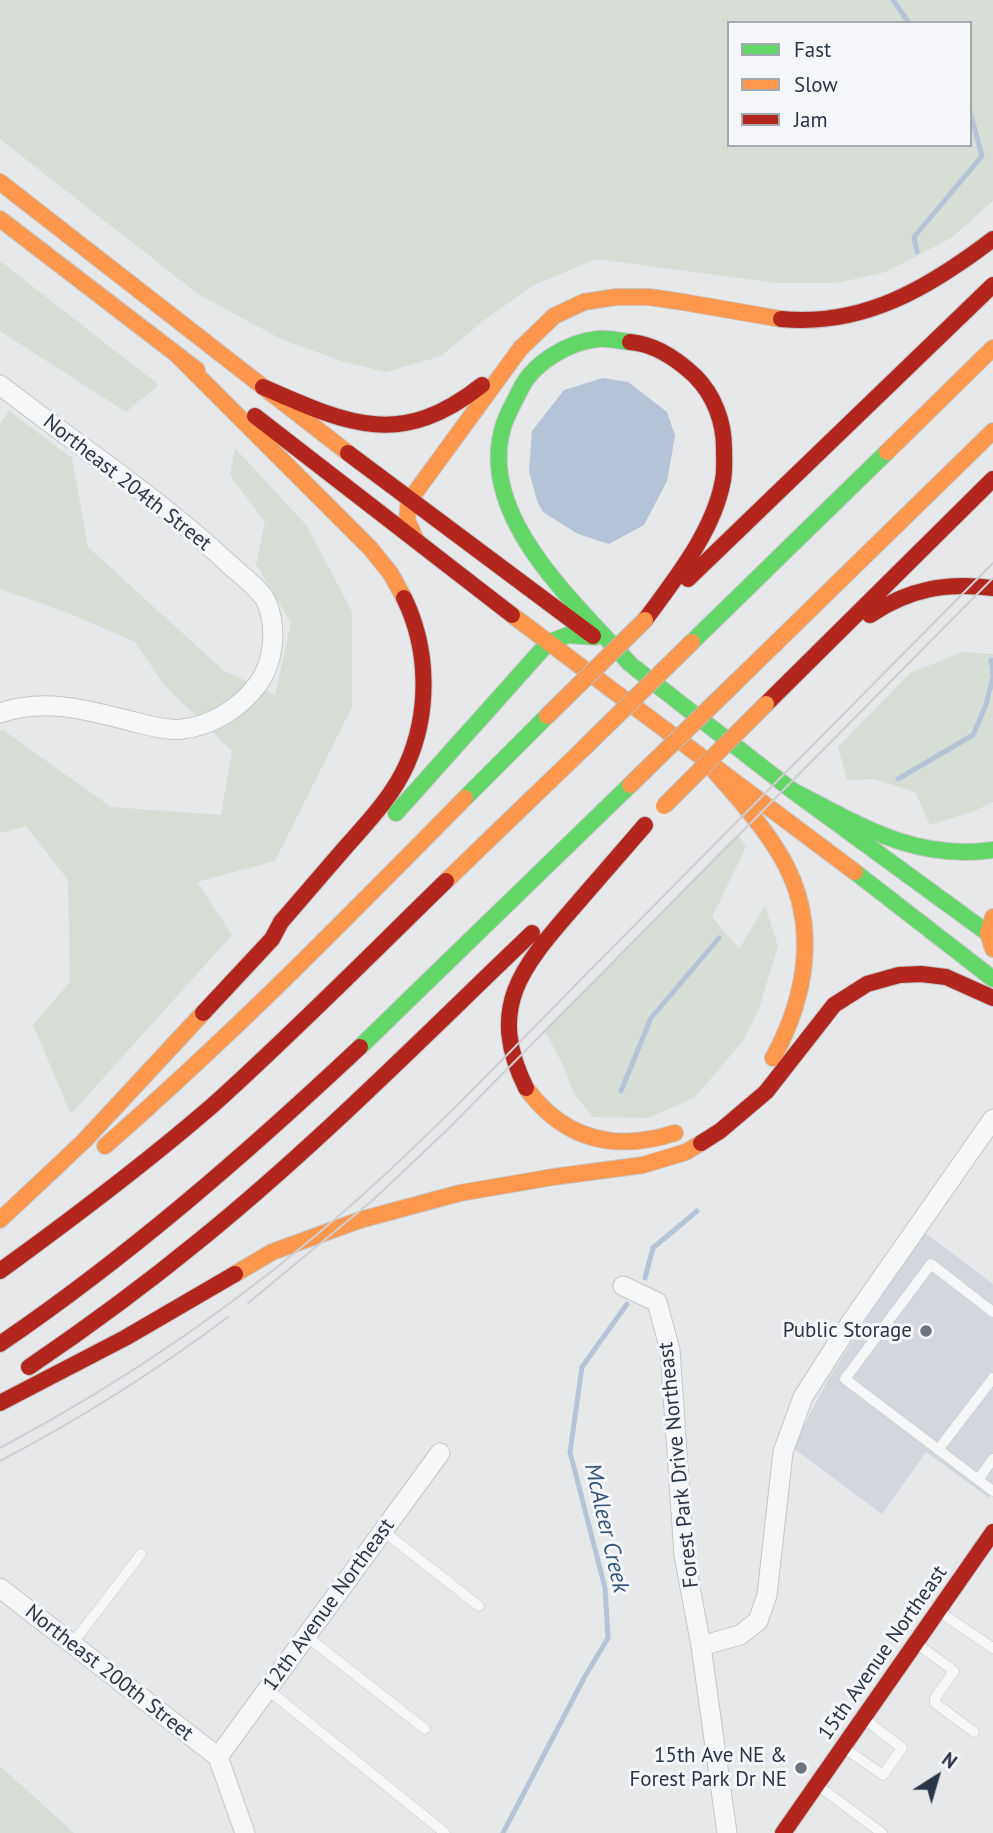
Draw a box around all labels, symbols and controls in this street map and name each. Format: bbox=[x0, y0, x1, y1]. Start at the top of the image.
legend bbox=[727, 21, 972, 147]
text: Fast bbox=[794, 36, 831, 63]
text: Slow bbox=[794, 71, 838, 98]
text: Jam bbox=[794, 106, 828, 133]
street label: Northeast 204th Street bbox=[38, 409, 216, 557]
place label: Public Storage bbox=[783, 1318, 912, 1344]
marker: Public Storage bbox=[918, 1323, 934, 1339]
street label: Forest Park Drive Northeast bbox=[654, 1341, 704, 1589]
water label: McAleer Creek bbox=[578, 1461, 634, 1595]
street label: 12th Avenue Northeast bbox=[258, 1514, 400, 1696]
street label: 15th Avenue Northeast bbox=[813, 1561, 953, 1745]
street label: Northeast 200th Street bbox=[20, 1599, 198, 1747]
north arrow bbox=[902, 1742, 972, 1812]
place label: 15th Ave NE & Forest Park Dr NE bbox=[629, 1743, 787, 1793]
text: N bbox=[937, 1747, 962, 1774]
marker: 15th Ave NE & Forest Park Dr NE bbox=[793, 1760, 809, 1776]

